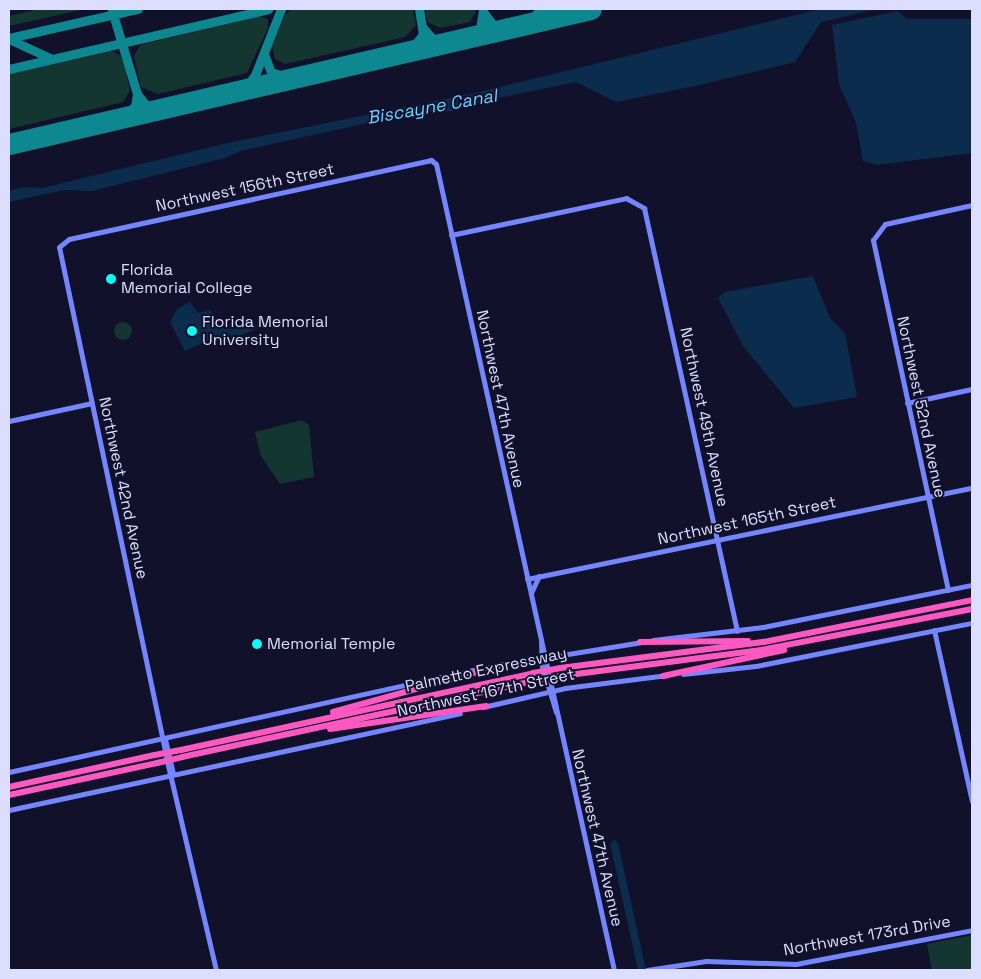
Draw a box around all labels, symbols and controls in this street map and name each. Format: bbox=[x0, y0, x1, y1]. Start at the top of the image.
water label: Biscayne Canal bbox=[365, 85, 499, 129]
street label: Northwest 156th Street bbox=[154, 160, 336, 216]
place label: Florida Memorial College bbox=[121, 260, 252, 298]
marker: Florida Memorial College bbox=[105, 273, 117, 285]
street label: Northwest 47th Avenue bbox=[472, 308, 528, 490]
place label: Florida Memorial University bbox=[202, 312, 328, 350]
street label: Northwest 52nd Avenue bbox=[892, 314, 950, 500]
marker: Florida Memorial University bbox=[186, 325, 198, 337]
street label: Northwest 49th Avenue bbox=[676, 325, 732, 509]
street label: Northwest 42nd Avenue bbox=[94, 395, 152, 581]
street label: Northwest 165th Street bbox=[656, 493, 838, 549]
place label: Memorial Temple bbox=[267, 634, 396, 654]
marker: Memorial Temple bbox=[251, 638, 263, 650]
street label: Palmetto Expressway bbox=[404, 644, 568, 696]
street label: Northwest 167th Street bbox=[396, 665, 576, 721]
street label: Northwest 47th Avenue bbox=[567, 747, 627, 929]
street label: Northwest 173rd Drive bbox=[782, 912, 952, 960]

